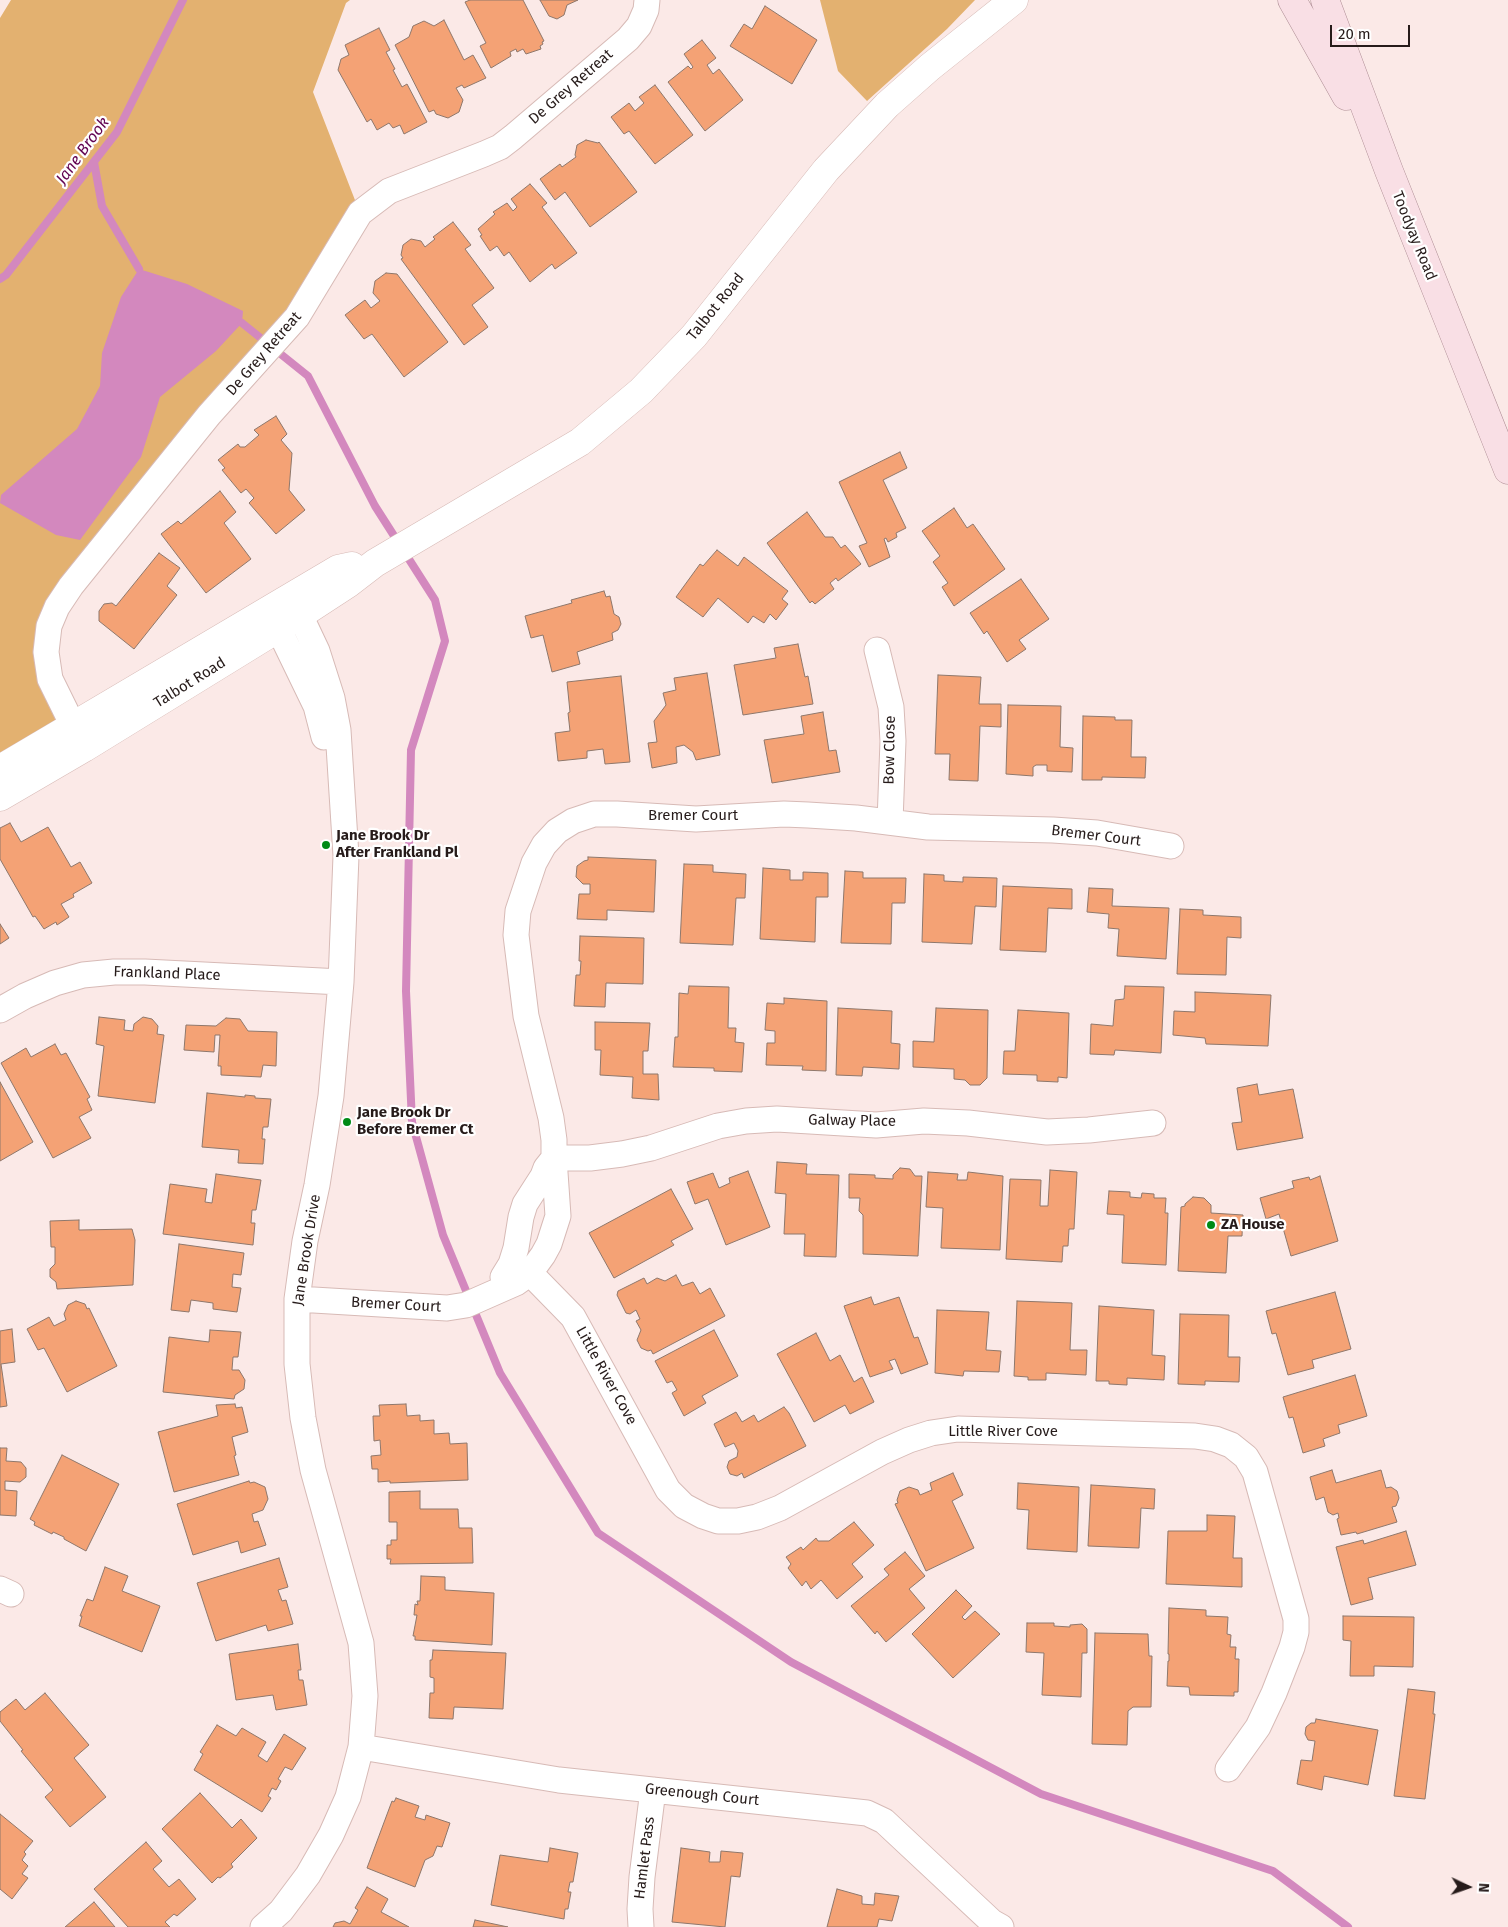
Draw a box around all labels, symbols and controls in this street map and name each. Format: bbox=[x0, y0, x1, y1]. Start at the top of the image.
scale bar bbox=[1333, 15, 1413, 47]
text: 20 m bbox=[1338, 25, 1371, 43]
street label: De Grey Retreat bbox=[525, 46, 617, 128]
water label: Jane Brook bbox=[52, 114, 114, 188]
street label: Toodyay Road bbox=[1388, 189, 1440, 283]
street label: Talbot Road bbox=[683, 270, 749, 344]
street label: De Grey Retreat bbox=[223, 308, 305, 400]
street label: Talbot Road bbox=[151, 654, 229, 712]
street label: Bow Close bbox=[880, 715, 900, 785]
street label: Bremer Court bbox=[648, 807, 738, 825]
street label: Bremer Court bbox=[1050, 822, 1142, 850]
place label: Jane Brook Dr After Frankland Pl bbox=[336, 827, 458, 862]
marker: Jane Brook Dr After Frankland Pl bbox=[320, 839, 332, 851]
street label: Frankland Place bbox=[113, 963, 221, 985]
place label: Jane Brook Dr Before Bremer Ct bbox=[357, 1104, 473, 1139]
street label: Galway Place bbox=[808, 1111, 896, 1131]
marker: Jane Brook Dr Before Bremer Ct bbox=[341, 1116, 353, 1128]
street label: Jane Brook Drive bbox=[289, 1193, 325, 1307]
place label: ZA House bbox=[1221, 1216, 1284, 1234]
marker: ZA House bbox=[1205, 1219, 1217, 1231]
street label: Bremer Court bbox=[350, 1294, 442, 1316]
street label: Little River Cove bbox=[572, 1324, 640, 1428]
street label: Little River Cove bbox=[948, 1423, 1058, 1441]
street label: Greenough Court bbox=[644, 1780, 760, 1810]
street label: Hamlet Pass bbox=[631, 1816, 659, 1900]
north arrow bbox=[1443, 1862, 1493, 1912]
text: N bbox=[1475, 1883, 1492, 1893]

